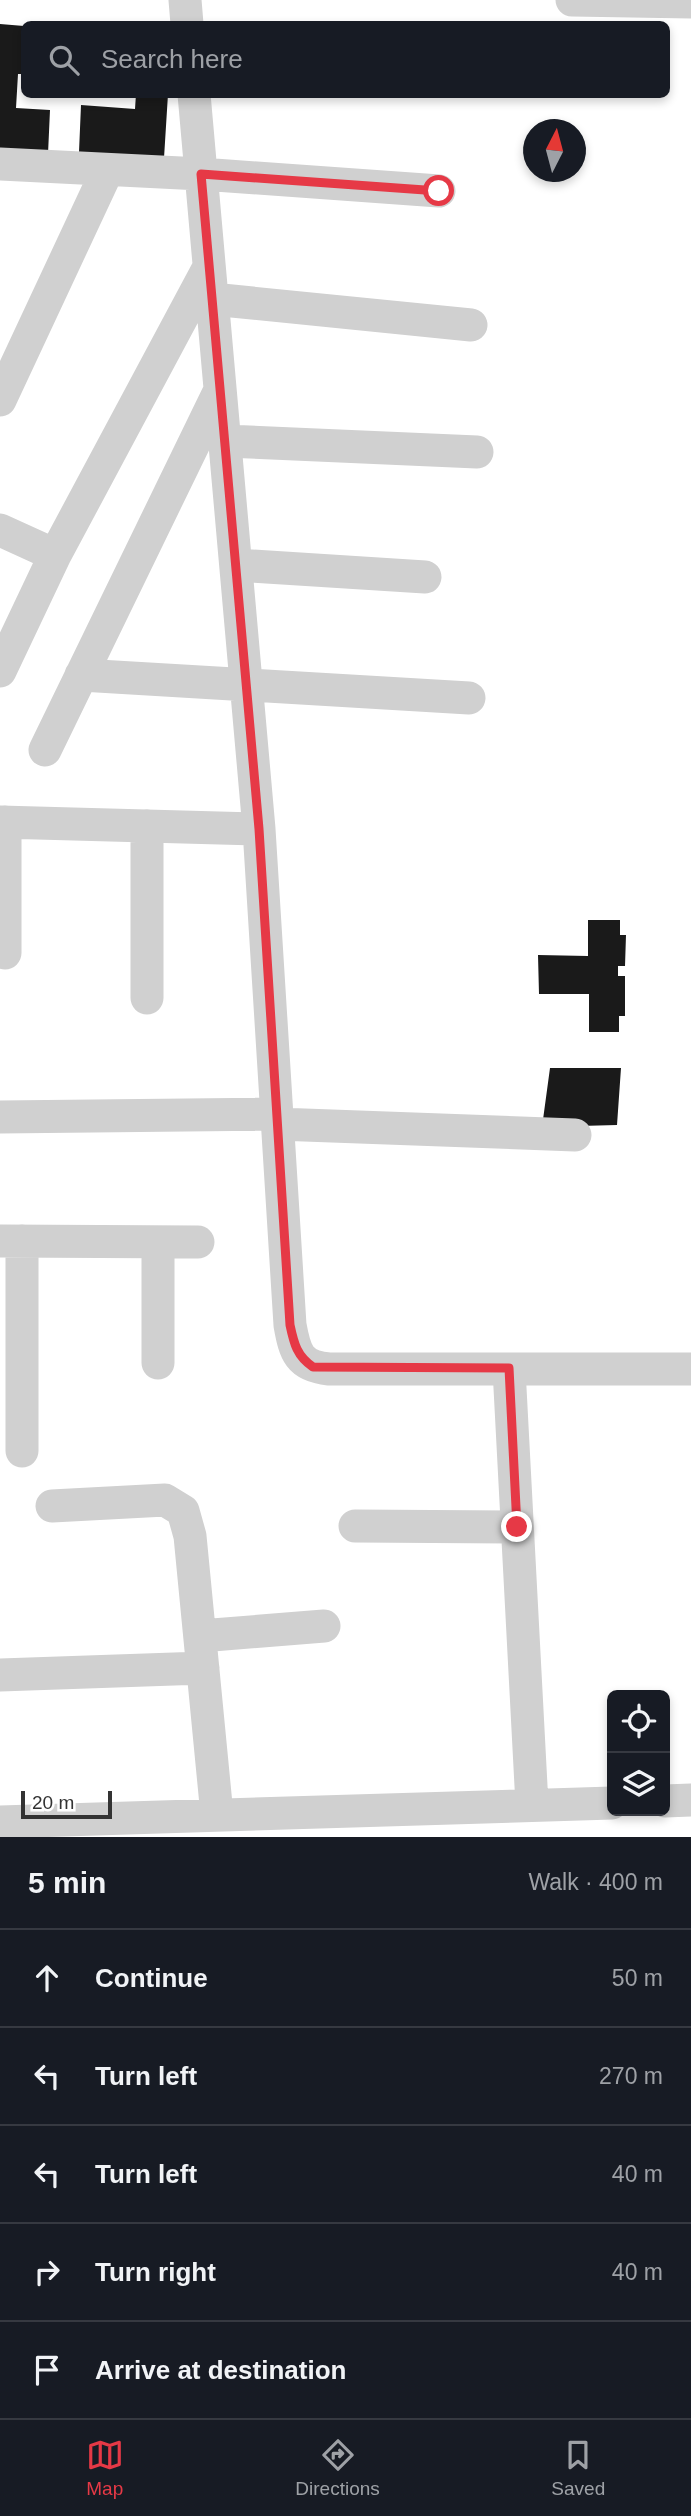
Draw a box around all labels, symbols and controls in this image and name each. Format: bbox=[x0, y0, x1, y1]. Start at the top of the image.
search box bbox=[21, 21, 670, 98]
icon: search bbox=[45, 41, 83, 79]
text: Search here bbox=[101, 44, 243, 74]
north arrow bbox=[523, 119, 586, 182]
route start bbox=[423, 175, 454, 206]
route end bbox=[501, 1511, 532, 1542]
map controls bbox=[607, 1690, 670, 1816]
button: locate bbox=[607, 1690, 670, 1753]
button: layers bbox=[607, 1753, 670, 1816]
scale bar bbox=[21, 1788, 112, 1820]
text: 20 m bbox=[32, 1792, 74, 1813]
text: 5 min bbox=[28, 1866, 106, 1899]
text: Walk · 400 m bbox=[528, 1869, 663, 1895]
icon: ahead bbox=[28, 1959, 66, 1997]
text: Continue bbox=[95, 1963, 208, 1993]
text: 50 m bbox=[612, 1965, 663, 1991]
icon: left bbox=[28, 2057, 66, 2095]
text: Turn left bbox=[95, 2061, 197, 2091]
text: 270 m bbox=[599, 2063, 663, 2089]
icon: left bbox=[28, 2155, 66, 2193]
text: Turn left bbox=[95, 2159, 197, 2189]
text: 40 m bbox=[612, 2161, 663, 2187]
icon: right bbox=[28, 2253, 66, 2291]
text: Turn right bbox=[95, 2257, 216, 2287]
text: 40 m bbox=[612, 2259, 663, 2285]
icon: arrive bbox=[28, 2351, 66, 2389]
text: Arrive at destination bbox=[95, 2355, 346, 2385]
tab: Map bbox=[86, 2436, 124, 2500]
tab: Directions bbox=[295, 2436, 380, 2500]
tab: Saved bbox=[551, 2436, 605, 2500]

